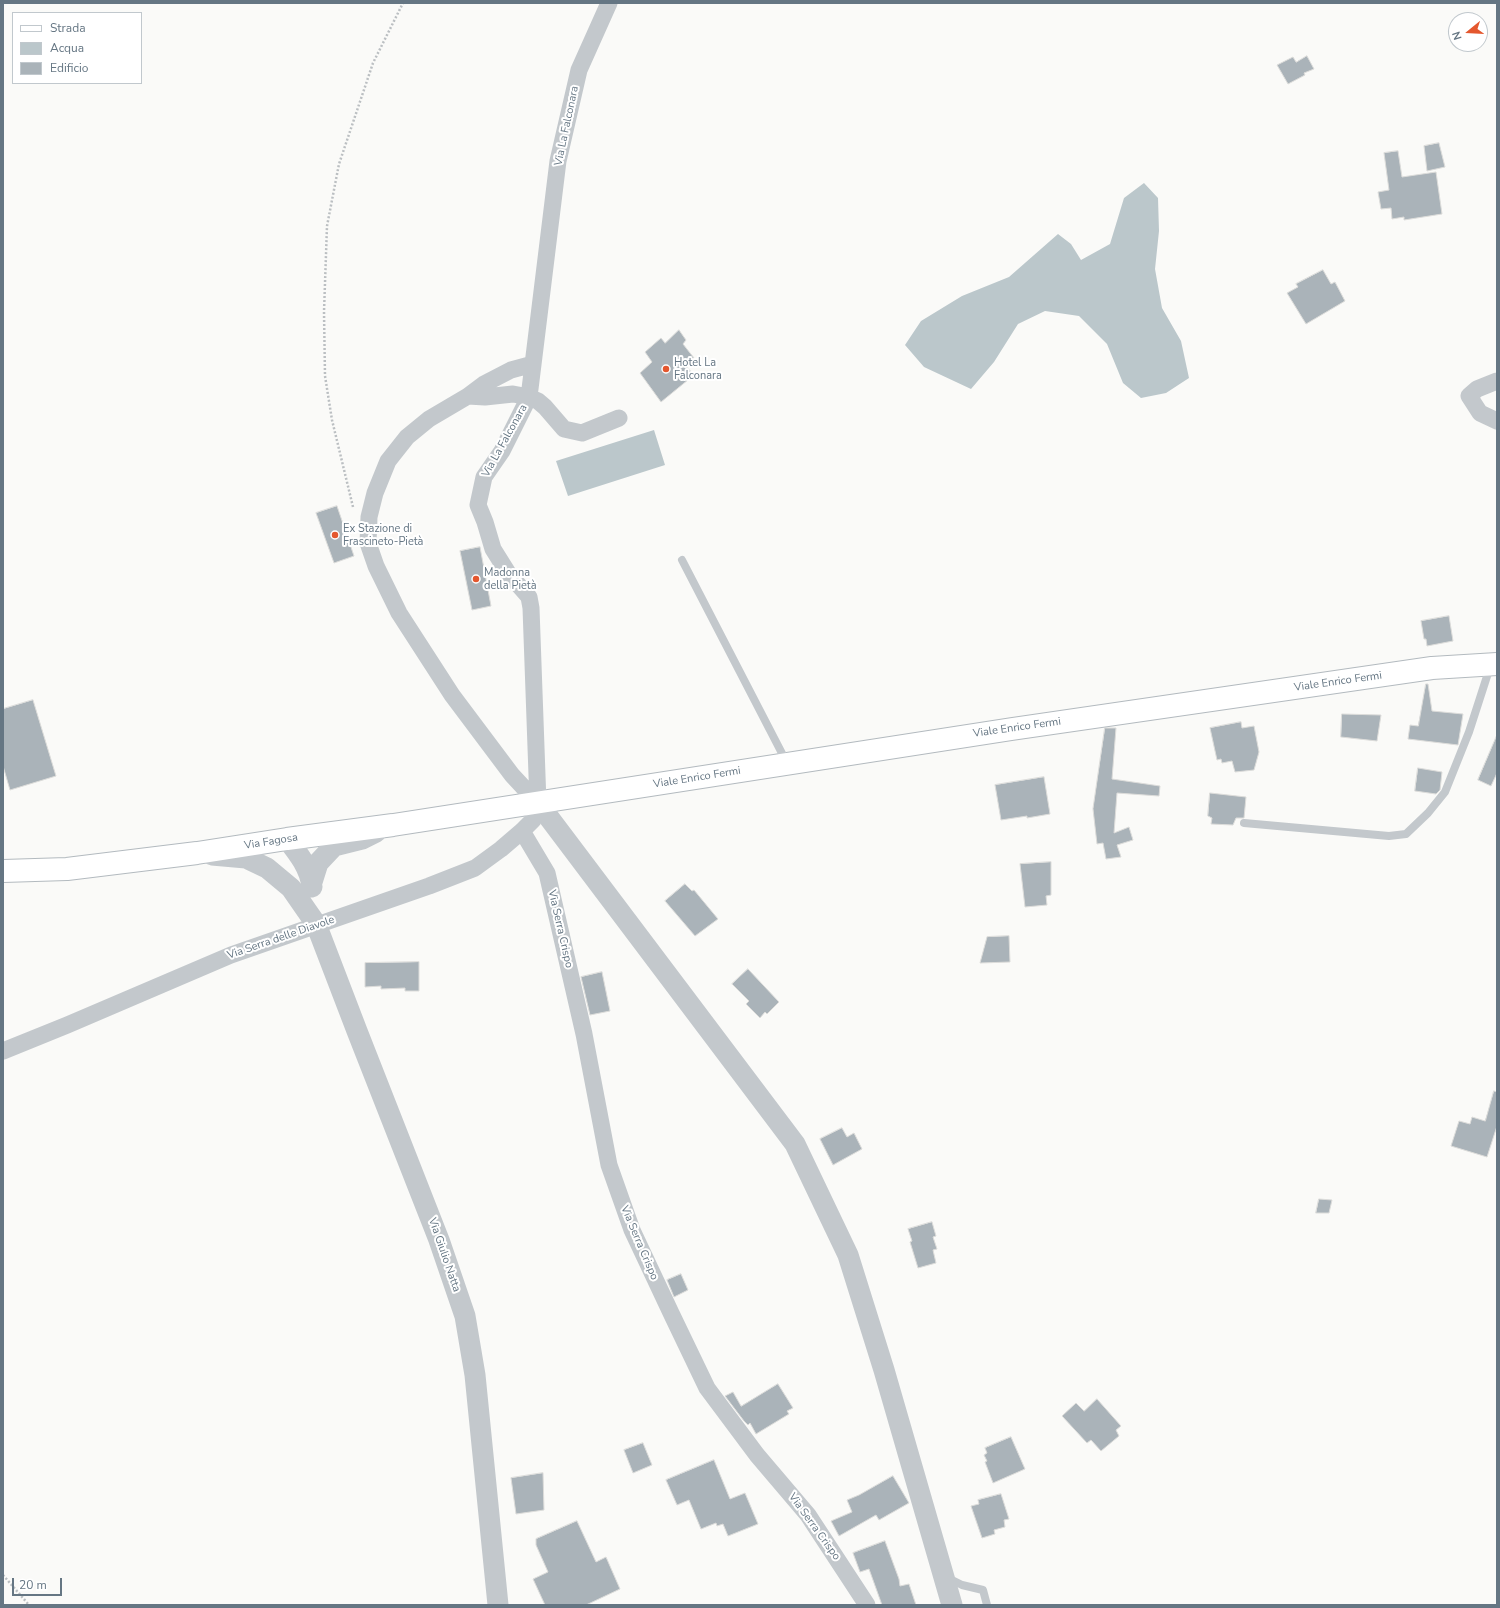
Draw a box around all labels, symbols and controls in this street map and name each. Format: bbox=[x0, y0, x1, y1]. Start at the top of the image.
legend bbox=[12, 12, 142, 84]
north arrow bbox=[1448, 12, 1488, 52]
text: Strada bbox=[50, 20, 86, 36]
text: N bbox=[1449, 29, 1465, 42]
text: Acqua bbox=[50, 40, 84, 56]
text: Edificio bbox=[50, 60, 88, 76]
street label: Via La Falconara bbox=[552, 85, 582, 167]
place label: Hotel La Falconara bbox=[674, 356, 722, 382]
marker: Hotel La Falconara bbox=[661, 364, 671, 374]
street label: Via La Falconara bbox=[480, 402, 530, 480]
place label: Ex Stazione di Frascineto-Pietà bbox=[343, 522, 423, 548]
marker: Ex Stazione di Frascineto-Pietà bbox=[330, 530, 340, 540]
place label: Madonna della Pietà bbox=[484, 566, 536, 592]
marker: Madonna della Pietà bbox=[471, 574, 481, 584]
street label: Viale Enrico Fermi bbox=[1293, 669, 1383, 695]
street label: Viale Enrico Fermi bbox=[972, 715, 1062, 741]
street label: Viale Enrico Fermi bbox=[652, 765, 742, 791]
street label: Via Fagosa bbox=[243, 831, 299, 853]
street label: Via Serra Crispo bbox=[545, 889, 575, 969]
street label: Via Serra delle Diavole bbox=[226, 913, 336, 963]
street label: Via Serra Crispo bbox=[617, 1204, 661, 1282]
street label: Via Giulio Natta bbox=[425, 1216, 463, 1294]
street label: Via Serra Crispo bbox=[785, 1491, 843, 1563]
scale bar bbox=[14, 1570, 64, 1596]
text: 20 m bbox=[19, 1577, 47, 1593]

